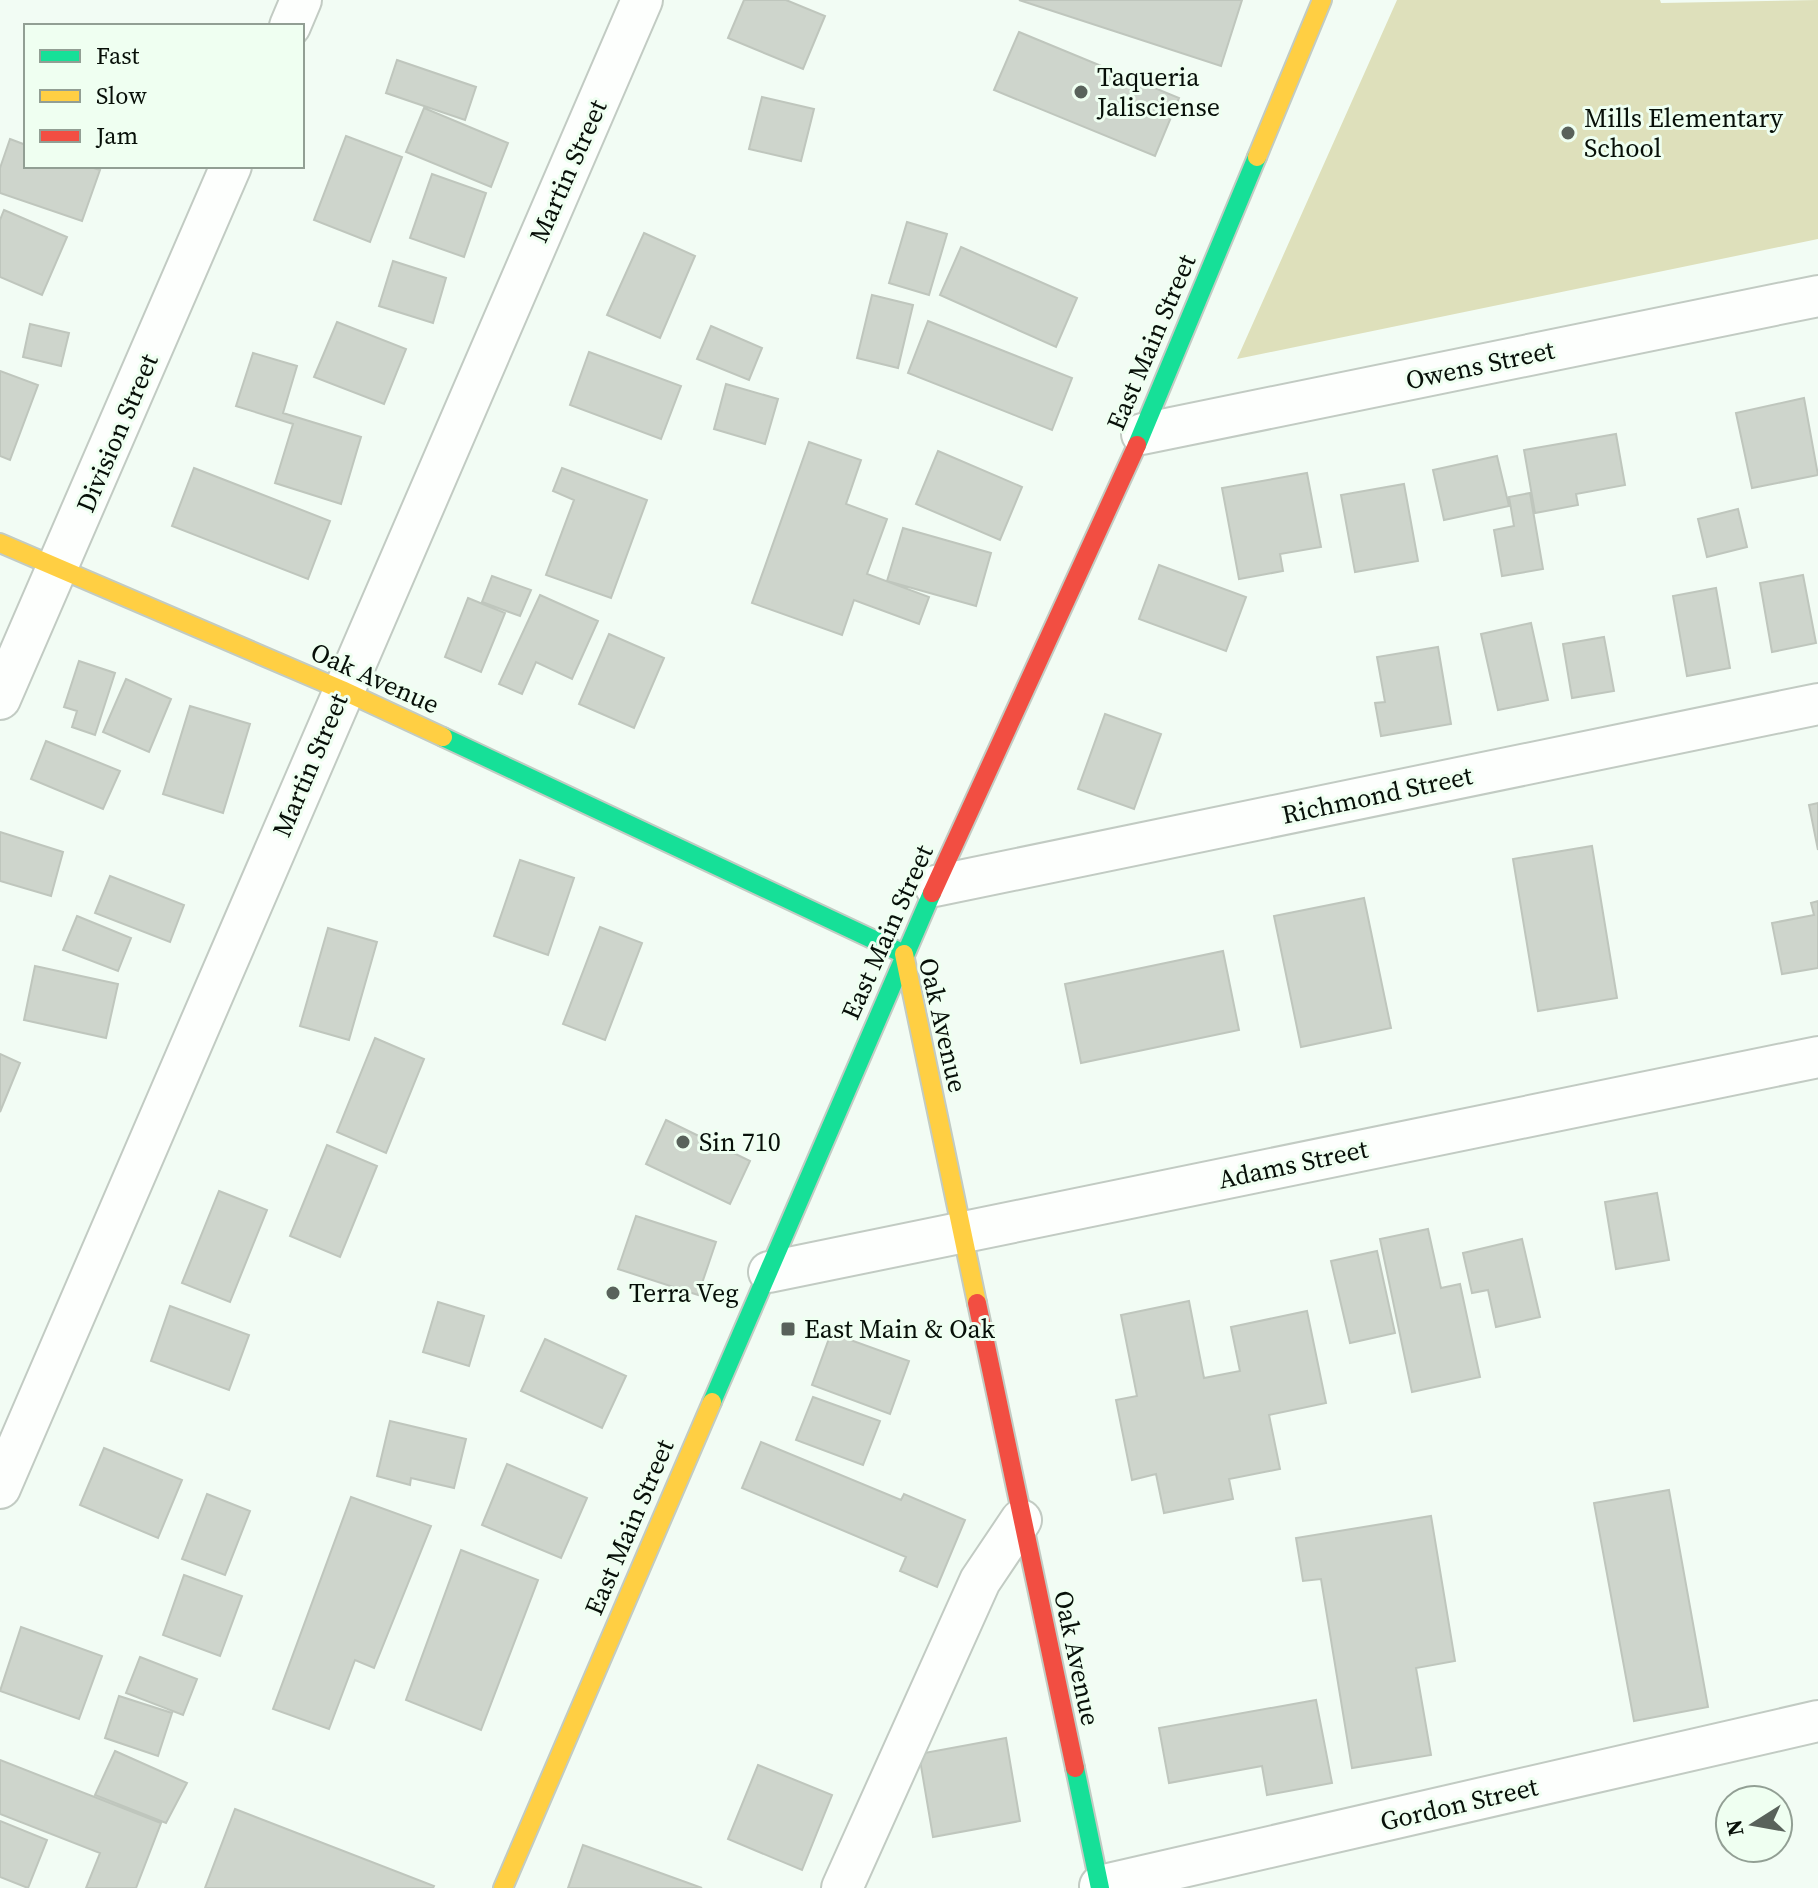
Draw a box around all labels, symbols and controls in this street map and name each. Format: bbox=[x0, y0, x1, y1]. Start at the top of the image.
legend bbox=[24, 24, 304, 168]
text: Fast bbox=[96, 39, 140, 72]
place label: Taqueria Jalisciense bbox=[1096, 59, 1220, 125]
text: Slow bbox=[96, 79, 147, 112]
marker: Taqueria Jalisciense bbox=[1072, 83, 1090, 101]
street label: Martin Street bbox=[520, 93, 616, 248]
place label: Mills Elementary School bbox=[1584, 100, 1784, 166]
text: Jam bbox=[95, 119, 138, 152]
marker: Mills Elementary School bbox=[1559, 124, 1577, 142]
street label: East Main Street bbox=[1098, 248, 1204, 435]
street label: Owens Street bbox=[1402, 332, 1558, 398]
street label: Division Street bbox=[67, 348, 167, 518]
street label: Oak Avenue bbox=[305, 634, 445, 722]
street label: Martin Street bbox=[264, 687, 357, 842]
street label: Richmond Street bbox=[1278, 757, 1476, 833]
street label: East Main Street bbox=[832, 838, 942, 1025]
street label: Oak Avenue bbox=[910, 954, 976, 1096]
place label: Sin 710 bbox=[699, 1124, 781, 1160]
street label: Adams Street bbox=[1215, 1130, 1372, 1197]
marker: Sin 710 bbox=[674, 1133, 692, 1151]
place label: Terra Veg bbox=[629, 1275, 739, 1311]
marker: Terra Veg bbox=[604, 1284, 622, 1302]
place label: East Main & Oak bbox=[804, 1311, 996, 1347]
marker: East Main & Oak bbox=[779, 1320, 797, 1338]
street label: East Main Street bbox=[576, 1433, 682, 1620]
street label: Oak Avenue bbox=[1045, 1587, 1109, 1729]
street label: Gordon Street bbox=[1377, 1768, 1542, 1840]
north arrow bbox=[1714, 1784, 1794, 1864]
text: N bbox=[1718, 1817, 1751, 1839]

